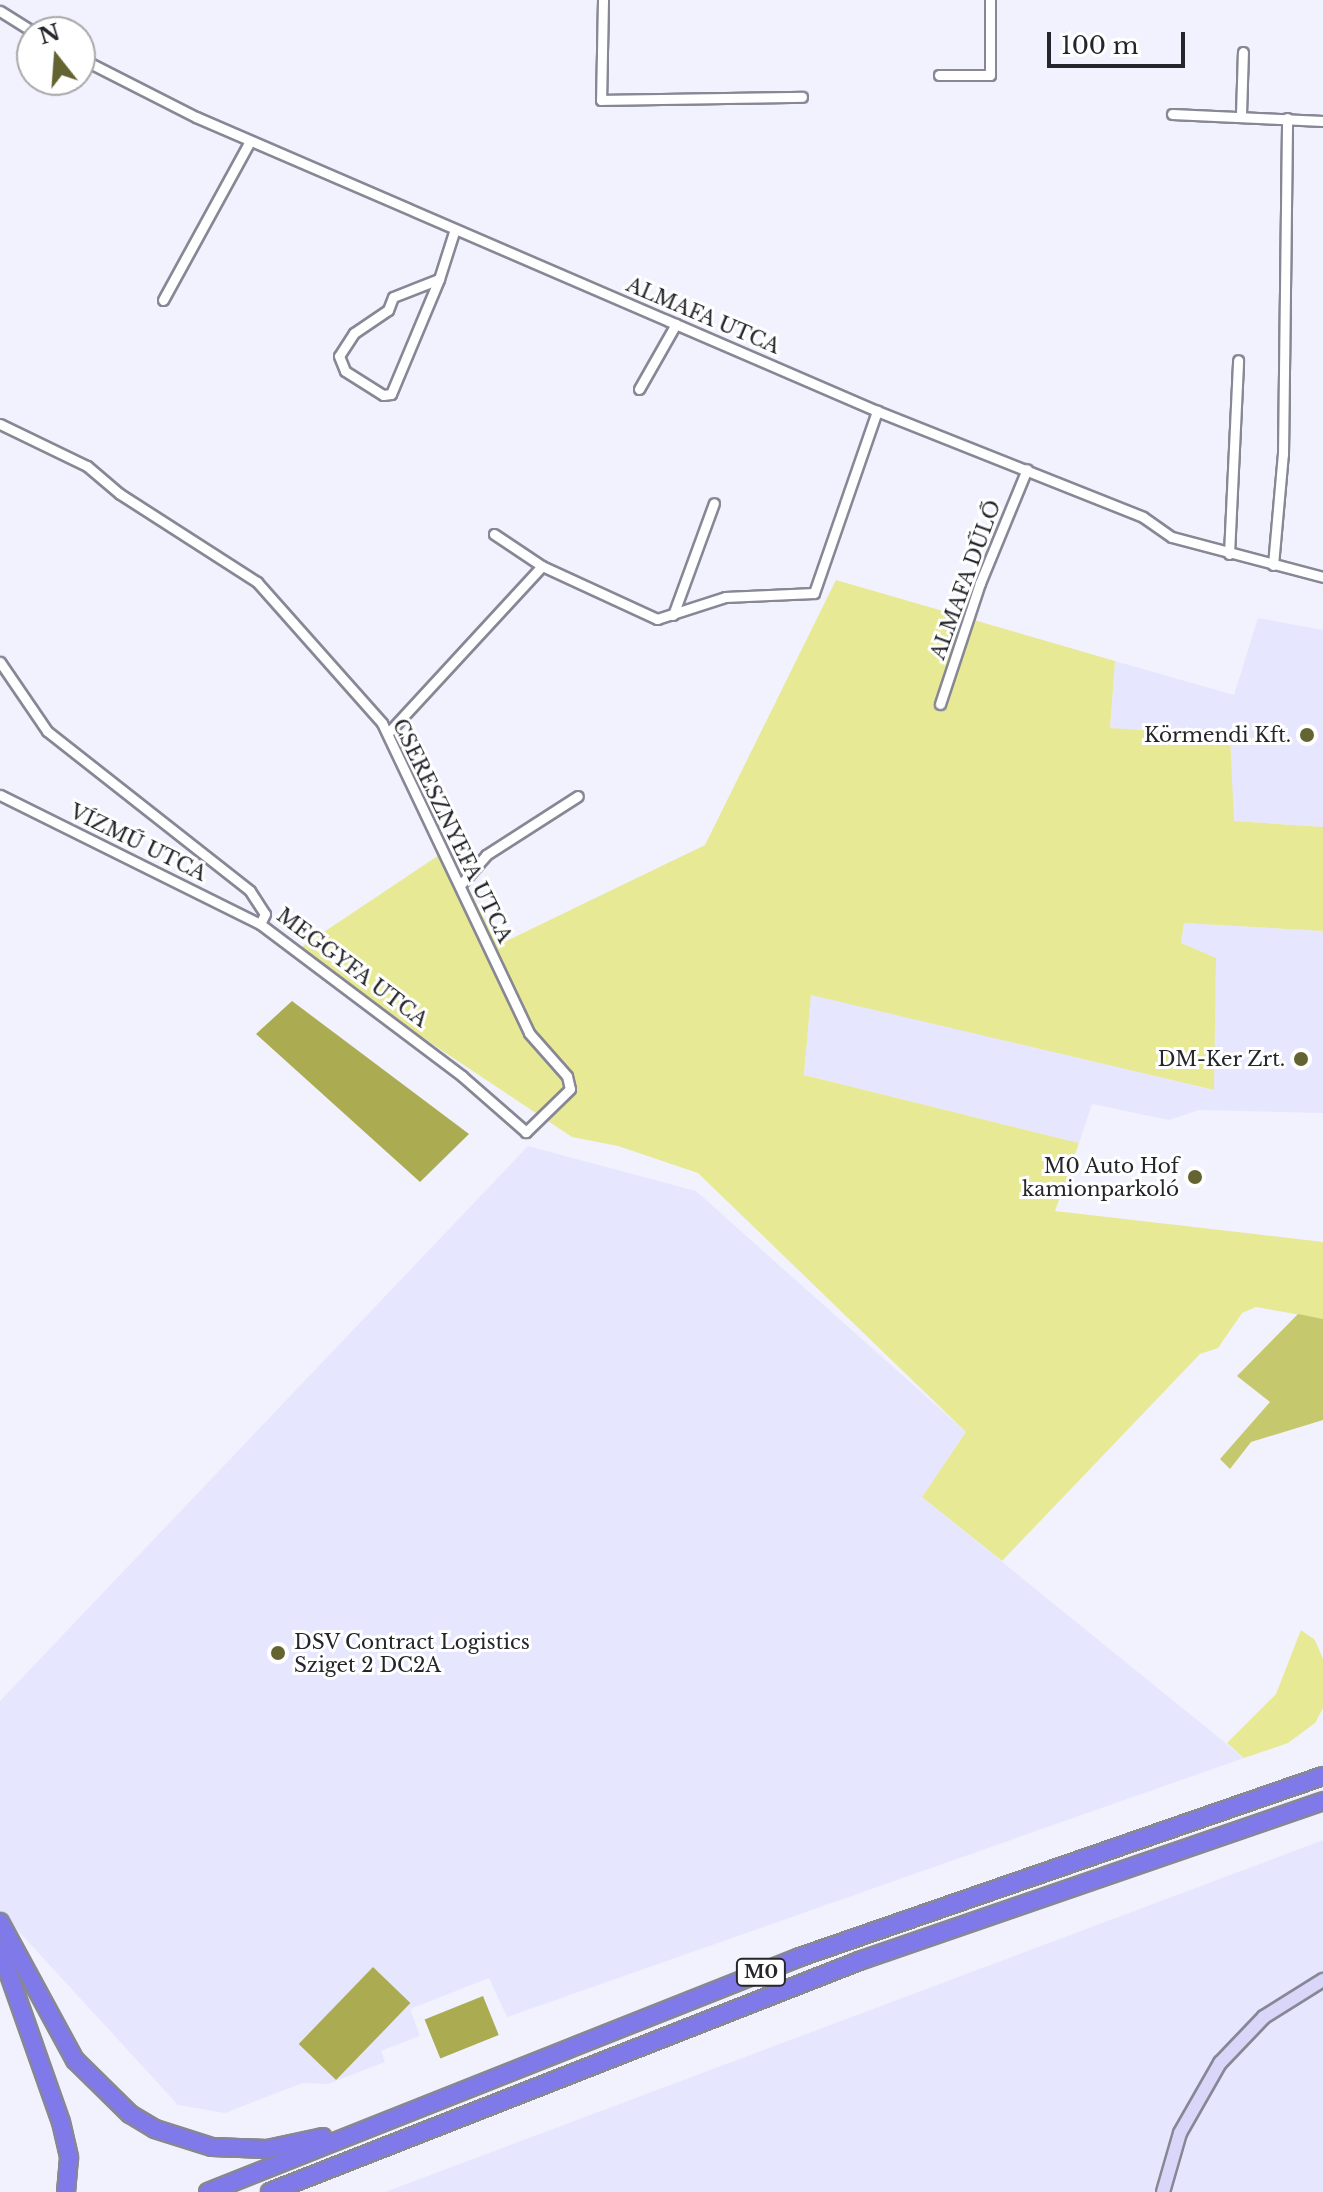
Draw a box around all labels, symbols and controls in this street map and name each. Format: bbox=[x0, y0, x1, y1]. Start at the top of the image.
north arrow bbox=[16, 16, 96, 96]
scale bar bbox=[1051, 16, 1189, 66]
text: N bbox=[36, 19, 63, 50]
text: 100 m bbox=[1061, 31, 1139, 60]
street label: ALMAFA UTCA bbox=[622, 273, 784, 359]
street label: ALMAFA DŰLŐ bbox=[926, 497, 1006, 663]
street label: CSERESZNYEFA UTCA bbox=[387, 715, 517, 947]
place label: Körmendi Kft. bbox=[1144, 723, 1291, 747]
marker: Körmendi Kft. bbox=[1298, 726, 1316, 744]
street label: VÍZMŰ UTCA bbox=[66, 800, 210, 886]
street label: MEGGYFA UTCA bbox=[272, 903, 432, 1033]
place label: DM-Ker Zrt. bbox=[1157, 1047, 1285, 1071]
marker: DM-Ker Zrt. bbox=[1292, 1050, 1310, 1068]
place label: M0 Auto Hof kamionparkoló bbox=[1022, 1154, 1179, 1201]
marker: M0 Auto Hof kamionparkoló bbox=[1186, 1168, 1204, 1186]
place label: DSV Contract Logistics Sziget 2 DC2A bbox=[294, 1630, 531, 1677]
marker: DSV Contract Logistics Sziget 2 DC2A bbox=[269, 1644, 287, 1662]
road number: M0 bbox=[735, 1958, 787, 1986]

